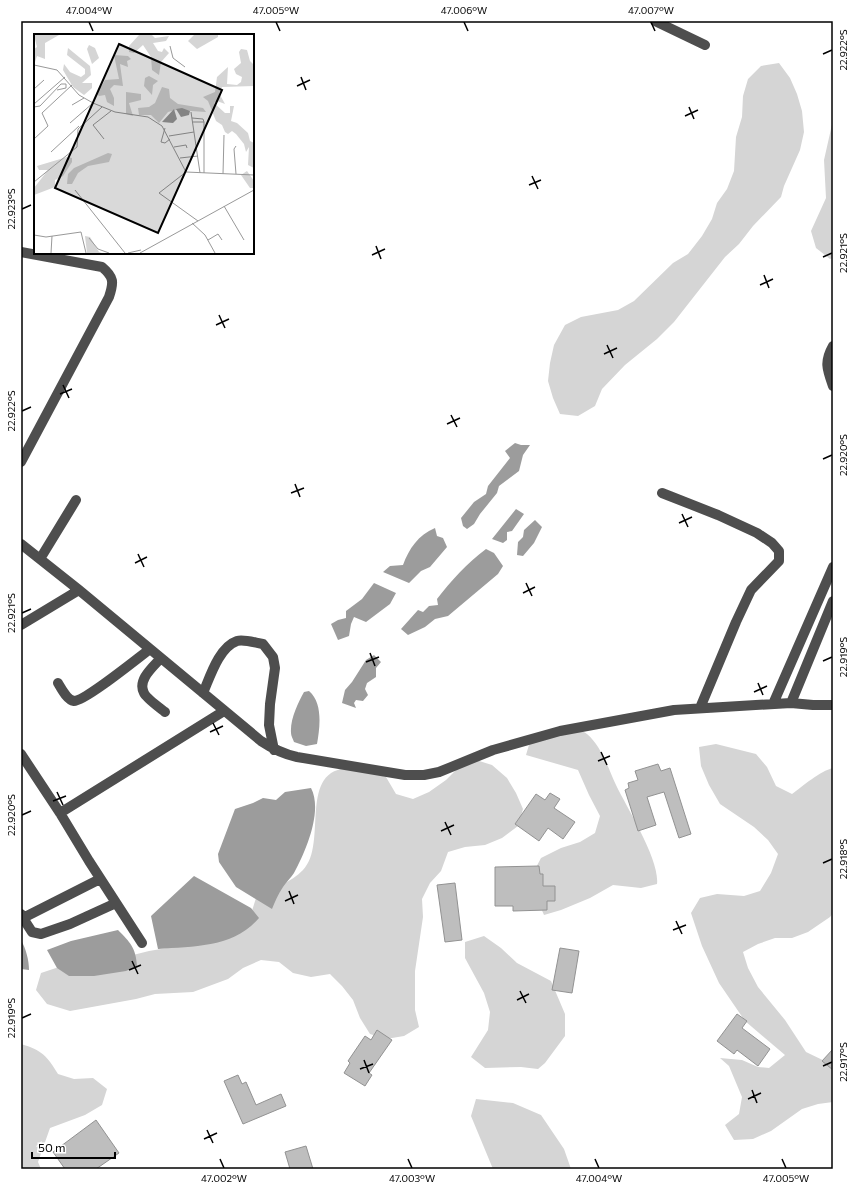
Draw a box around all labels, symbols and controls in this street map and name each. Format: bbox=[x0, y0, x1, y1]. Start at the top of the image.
text: 47.004°W bbox=[66, 4, 112, 16]
text: 47.005°W bbox=[253, 4, 299, 16]
text: 47.006°W bbox=[441, 4, 487, 16]
text: 47.007°W bbox=[628, 4, 674, 16]
text: 22.922°S bbox=[837, 29, 849, 71]
inset map bbox=[34, 34, 254, 254]
text: 22.923°S bbox=[5, 188, 17, 230]
text: 22.921°S bbox=[837, 233, 849, 273]
text: 22.922°S bbox=[5, 390, 17, 432]
text: 22.920°S bbox=[837, 434, 849, 476]
text: 22.921°S bbox=[5, 593, 17, 633]
text: 22.919°S bbox=[837, 637, 849, 677]
text: 22.920°S bbox=[5, 794, 17, 836]
text: 22.918°S bbox=[837, 839, 849, 879]
text: 22.919°S bbox=[5, 998, 17, 1038]
text: 22.917°S bbox=[837, 1042, 849, 1082]
scale bar bbox=[32, 1134, 115, 1160]
text: 50 m bbox=[38, 1140, 66, 1154]
text: 47.002°W bbox=[201, 1172, 247, 1184]
text: 47.003°W bbox=[389, 1172, 435, 1184]
text: 47.004°W bbox=[576, 1172, 622, 1184]
text: 47.005°W bbox=[763, 1172, 809, 1184]

